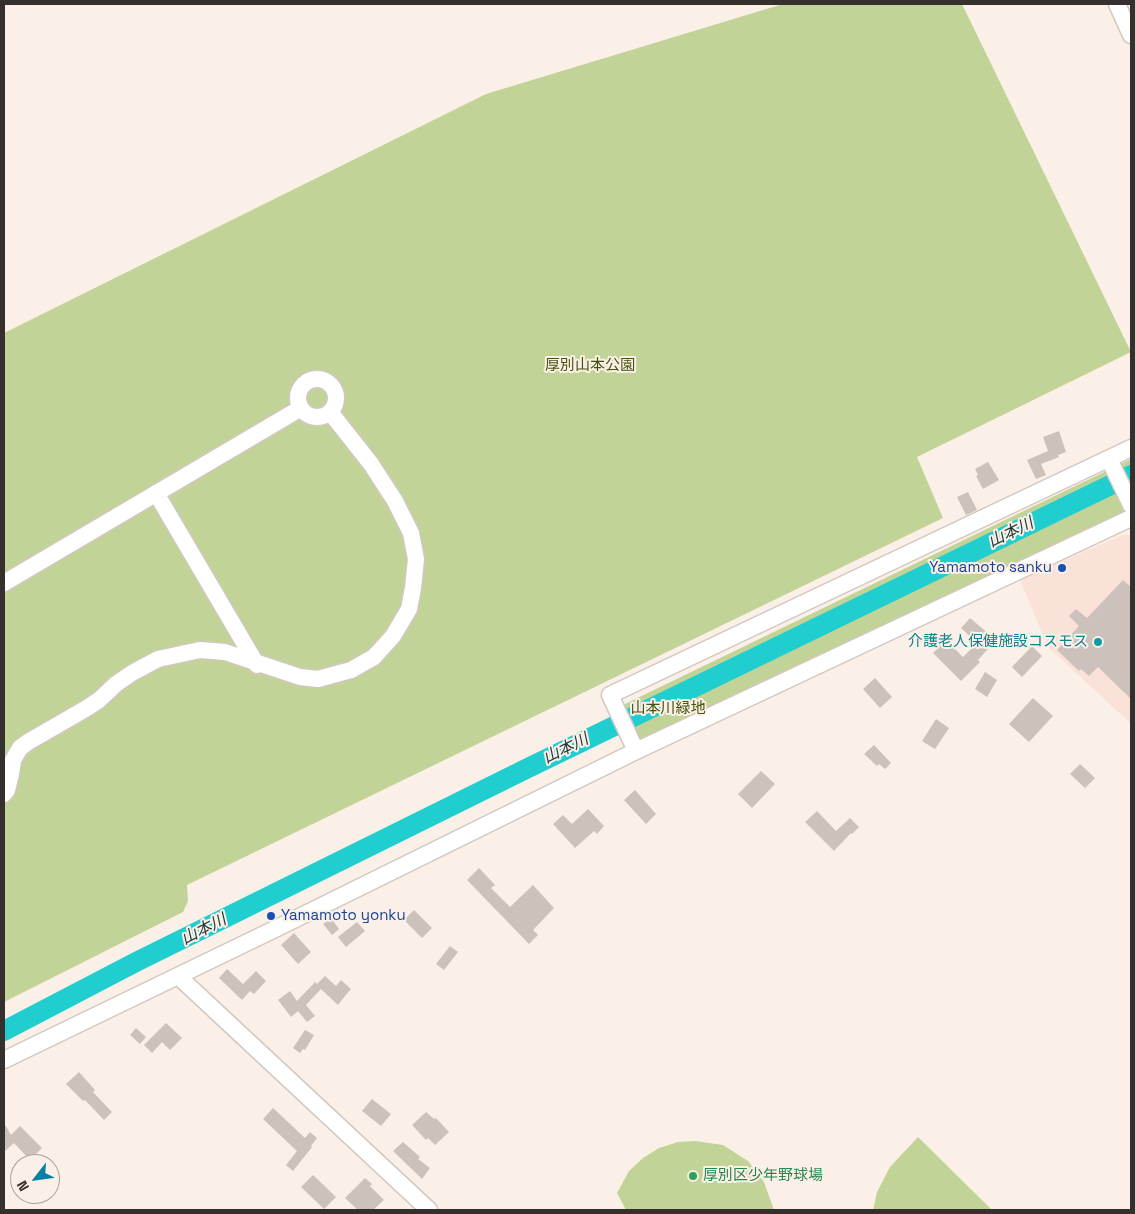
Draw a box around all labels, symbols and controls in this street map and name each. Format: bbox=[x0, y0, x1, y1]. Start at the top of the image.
park label: 厚別山本公園 bbox=[545, 357, 635, 375]
water label: 山本川 bbox=[985, 514, 1037, 552]
place label: Yamamoto sanku bbox=[929, 559, 1052, 577]
marker: Yamamoto sanku bbox=[1056, 562, 1068, 574]
place label: 介護老人保健施設コスモス bbox=[908, 633, 1088, 651]
marker: 介護老人保健施設コスモス bbox=[1092, 636, 1104, 648]
park label: 山本川緑地 bbox=[631, 700, 705, 718]
water label: 山本川 bbox=[540, 730, 592, 768]
place label: Yamamoto yonku bbox=[281, 907, 406, 925]
marker: Yamamoto yonku bbox=[265, 910, 277, 922]
water label: 山本川 bbox=[178, 911, 230, 949]
north arrow bbox=[10, 1154, 60, 1204]
place label: 厚別区少年野球場 bbox=[703, 1167, 823, 1185]
marker: 厚別区少年野球場 bbox=[687, 1170, 699, 1182]
text: N bbox=[13, 1177, 33, 1195]

